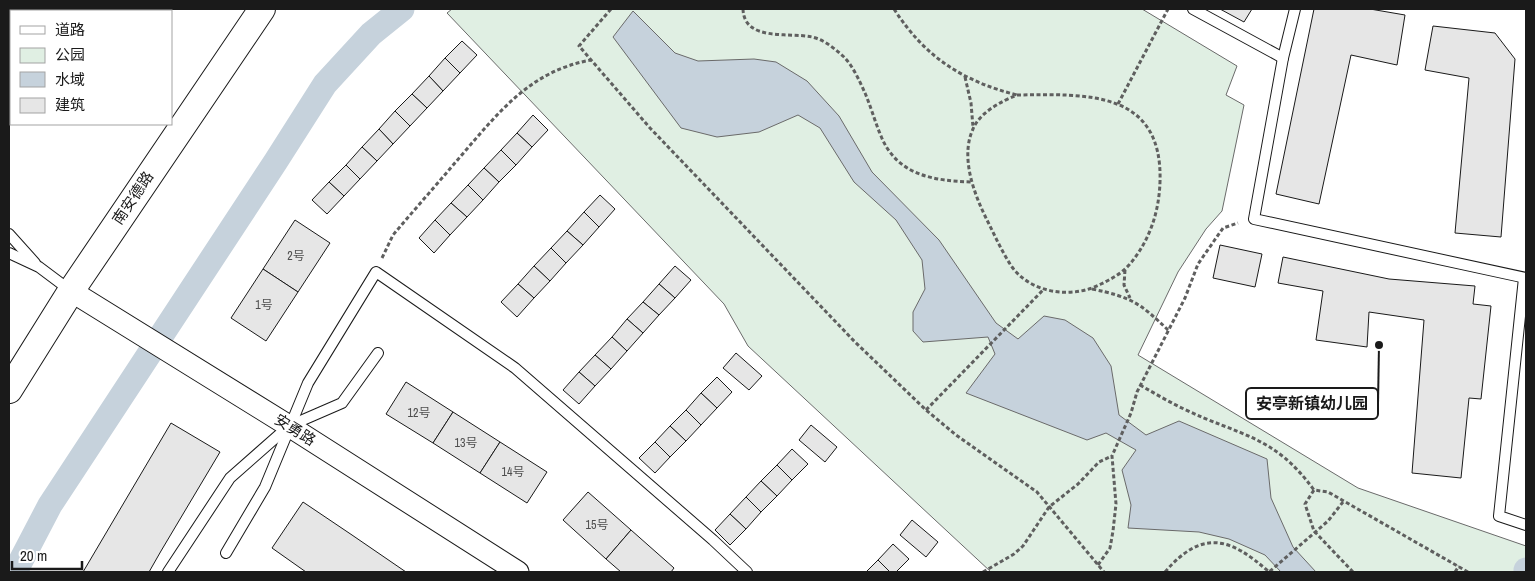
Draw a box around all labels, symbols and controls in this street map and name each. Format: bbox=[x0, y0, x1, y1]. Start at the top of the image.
legend bbox=[10, 10, 172, 125]
text: 道路 bbox=[55, 19, 85, 40]
text: 公园 bbox=[55, 44, 85, 65]
text: 水域 bbox=[55, 69, 85, 90]
text: 建筑 bbox=[55, 94, 85, 115]
street label: 南安德路 bbox=[107, 167, 158, 228]
house number: 2号 bbox=[287, 248, 305, 264]
house number: 1号 bbox=[255, 297, 273, 313]
callout: 安亭新镇幼儿园 bbox=[1246, 388, 1378, 419]
text: 安亭新镇幼儿园 bbox=[1256, 392, 1368, 414]
house number: 12号 bbox=[408, 405, 430, 421]
street label: 安勇路 bbox=[271, 409, 320, 450]
house number: 13号 bbox=[455, 435, 477, 451]
house number: 14号 bbox=[502, 464, 524, 480]
house number: 15号 bbox=[586, 517, 608, 533]
scale bar bbox=[12, 538, 82, 570]
text: 20 m bbox=[20, 545, 47, 566]

